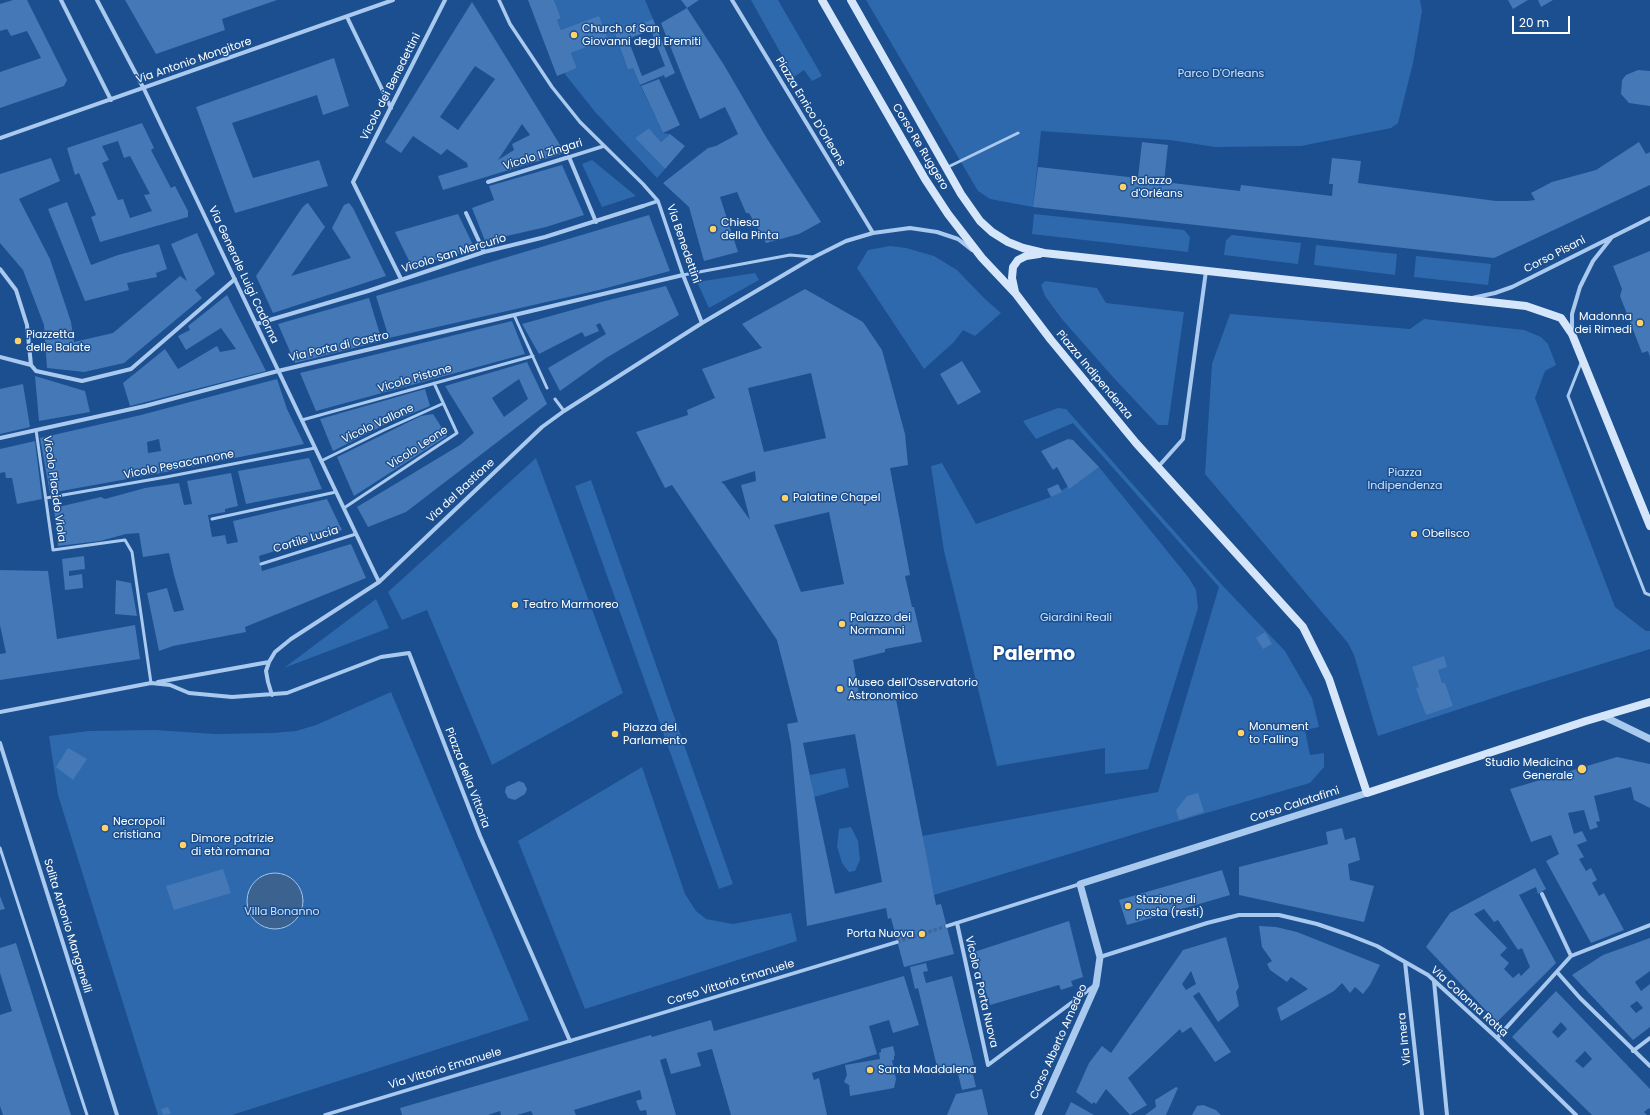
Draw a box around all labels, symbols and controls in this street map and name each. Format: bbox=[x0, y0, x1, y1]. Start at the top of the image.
scale bar bbox=[1514, 8, 1572, 34]
text: 20 m bbox=[1519, 14, 1549, 31]
place label: Church of San Giovanni degli Eremiti bbox=[582, 22, 701, 48]
marker: Church of San Giovanni degli Eremiti bbox=[569, 30, 579, 40]
street label: Vicolo dei Benedettini bbox=[358, 31, 424, 143]
street label: Via Antonio Mongitore bbox=[134, 35, 254, 87]
street label: Piazza Enrico D'Orleans bbox=[772, 55, 848, 169]
park label: Parco D'Orleans bbox=[1178, 67, 1264, 81]
street label: Corso Re Ruggero bbox=[889, 101, 951, 193]
street label: Vicolo II Zingari bbox=[502, 137, 584, 173]
place label: Palazzo d'Orléans bbox=[1131, 174, 1183, 200]
marker: Palazzo d'Orléans bbox=[1118, 182, 1128, 192]
street label: Via Benedettini bbox=[663, 203, 703, 285]
street label: Via Generale Luigi Cadorna bbox=[205, 204, 281, 346]
place label: Chiesa della Pinta bbox=[721, 216, 779, 242]
marker: Chiesa della Pinta bbox=[708, 224, 718, 234]
street label: Vicolo San Mercurio bbox=[400, 232, 508, 276]
street label: Corso Pisani bbox=[1522, 234, 1588, 276]
place label: Madonna dei Rimedi bbox=[1574, 310, 1632, 336]
marker: Madonna dei Rimedi bbox=[1635, 318, 1645, 328]
place label: Piazzetta delle Balate bbox=[26, 328, 91, 354]
street label: Piazza Indipendenza bbox=[1053, 328, 1135, 422]
street label: Via Porta di Castro bbox=[288, 329, 390, 365]
marker: Piazzetta delle Balate bbox=[13, 336, 23, 346]
street label: Vicolo Pistone bbox=[377, 362, 453, 396]
street label: Vicolo Vallone bbox=[340, 402, 416, 446]
street label: Vicolo Leone bbox=[385, 424, 451, 472]
street label: Vicolo Placido Viola bbox=[40, 435, 68, 543]
street label: Vicolo Pesacannone bbox=[123, 448, 235, 482]
street label: Via del Bastione bbox=[424, 456, 498, 526]
park label: Piazza Indipendenza bbox=[1368, 466, 1442, 492]
place label: Palatine Chapel bbox=[793, 491, 880, 505]
marker: Palatine Chapel bbox=[780, 493, 790, 503]
street label: Cortile Lucia bbox=[272, 524, 340, 556]
place label: Obelisco bbox=[1422, 527, 1470, 541]
marker: Obelisco bbox=[1409, 529, 1419, 539]
place label: Teatro Marmoreo bbox=[523, 598, 619, 612]
marker: Teatro Marmoreo bbox=[510, 600, 520, 610]
place label: Palazzo dei Normanni bbox=[850, 611, 911, 637]
park label: Giardini Reali bbox=[1040, 611, 1112, 625]
marker: Palazzo dei Normanni bbox=[837, 619, 847, 629]
district label: Palermo bbox=[993, 644, 1075, 666]
place label: Museo dell'Osservatorio Astronomico bbox=[848, 676, 978, 702]
marker: Museo dell'Osservatorio Astronomico bbox=[835, 684, 845, 694]
place label: Monument to Falling bbox=[1249, 720, 1309, 746]
place label: Piazza del Parlamento bbox=[623, 721, 687, 747]
street label: Piazza della Vittoria bbox=[442, 726, 492, 830]
marker: Monument to Falling bbox=[1236, 728, 1246, 738]
marker: Piazza del Parlamento bbox=[610, 729, 620, 739]
place label: Studio Medicina Generale bbox=[1485, 756, 1573, 782]
marker: Studio Medicina Generale bbox=[1576, 763, 1588, 775]
street label: Corso Calatafimi bbox=[1249, 784, 1341, 826]
place label: Necropoli cristiana bbox=[113, 815, 165, 841]
marker: Necropoli cristiana bbox=[100, 823, 110, 833]
place label: Dimore patrizie di età romana bbox=[191, 832, 274, 858]
marker: Dimore patrizie di età romana bbox=[178, 840, 188, 850]
street label: Salita Antonio Manganelli bbox=[40, 857, 94, 995]
place label: Stazione di posta (resti) bbox=[1136, 893, 1204, 919]
marker: Stazione di posta (resti) bbox=[1123, 901, 1133, 911]
park label: Villa Bonanno bbox=[244, 905, 320, 919]
place label: Porta Nuova bbox=[847, 927, 914, 941]
marker: Porta Nuova bbox=[917, 929, 927, 939]
street label: Vicolo a Porta Nuova bbox=[962, 935, 1000, 1049]
street label: Corso Vittorio Emanuele bbox=[666, 957, 796, 1009]
street label: Via Colonna Rotta bbox=[1428, 964, 1510, 1040]
street label: Corso Alberto Amedeo bbox=[1028, 982, 1090, 1102]
street label: Via Imera bbox=[1396, 1012, 1414, 1066]
street label: Via Vittorio Emanuele bbox=[387, 1046, 503, 1092]
place label: Santa Maddalena bbox=[878, 1063, 977, 1077]
marker: Santa Maddalena bbox=[865, 1065, 875, 1075]

